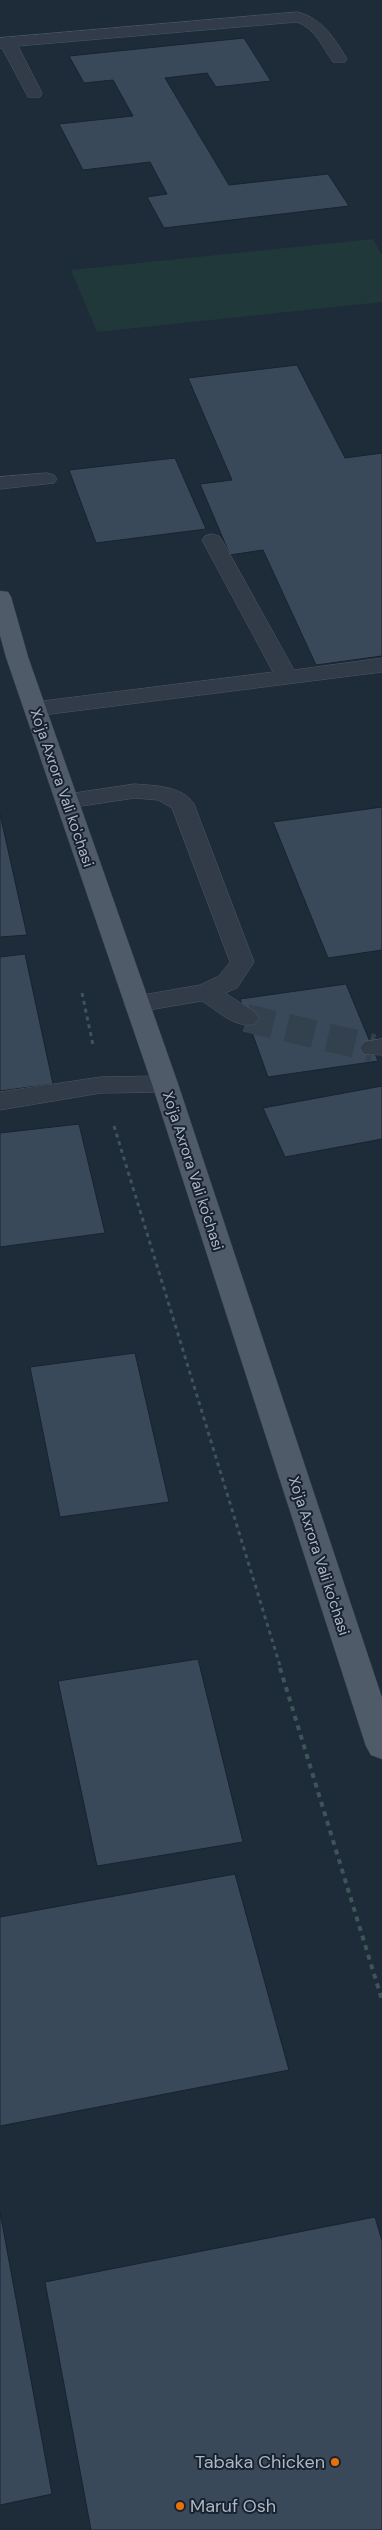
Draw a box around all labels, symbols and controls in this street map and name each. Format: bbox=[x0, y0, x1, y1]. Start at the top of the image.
street label: Xo'ja Axrora Vali ko'chasi bbox=[26, 706, 98, 870]
street label: Xo'ja Axrora Vali ko'chasi bbox=[158, 1089, 228, 1253]
street label: Xo'ja Axrora Vali ko'chasi bbox=[284, 1474, 354, 1638]
place label: Tabaka Chicken bbox=[195, 2450, 325, 2474]
marker: Tabaka Chicken bbox=[329, 2456, 341, 2468]
place label: Maruf Osh bbox=[190, 2494, 276, 2518]
marker: Maruf Osh bbox=[174, 2500, 186, 2512]

